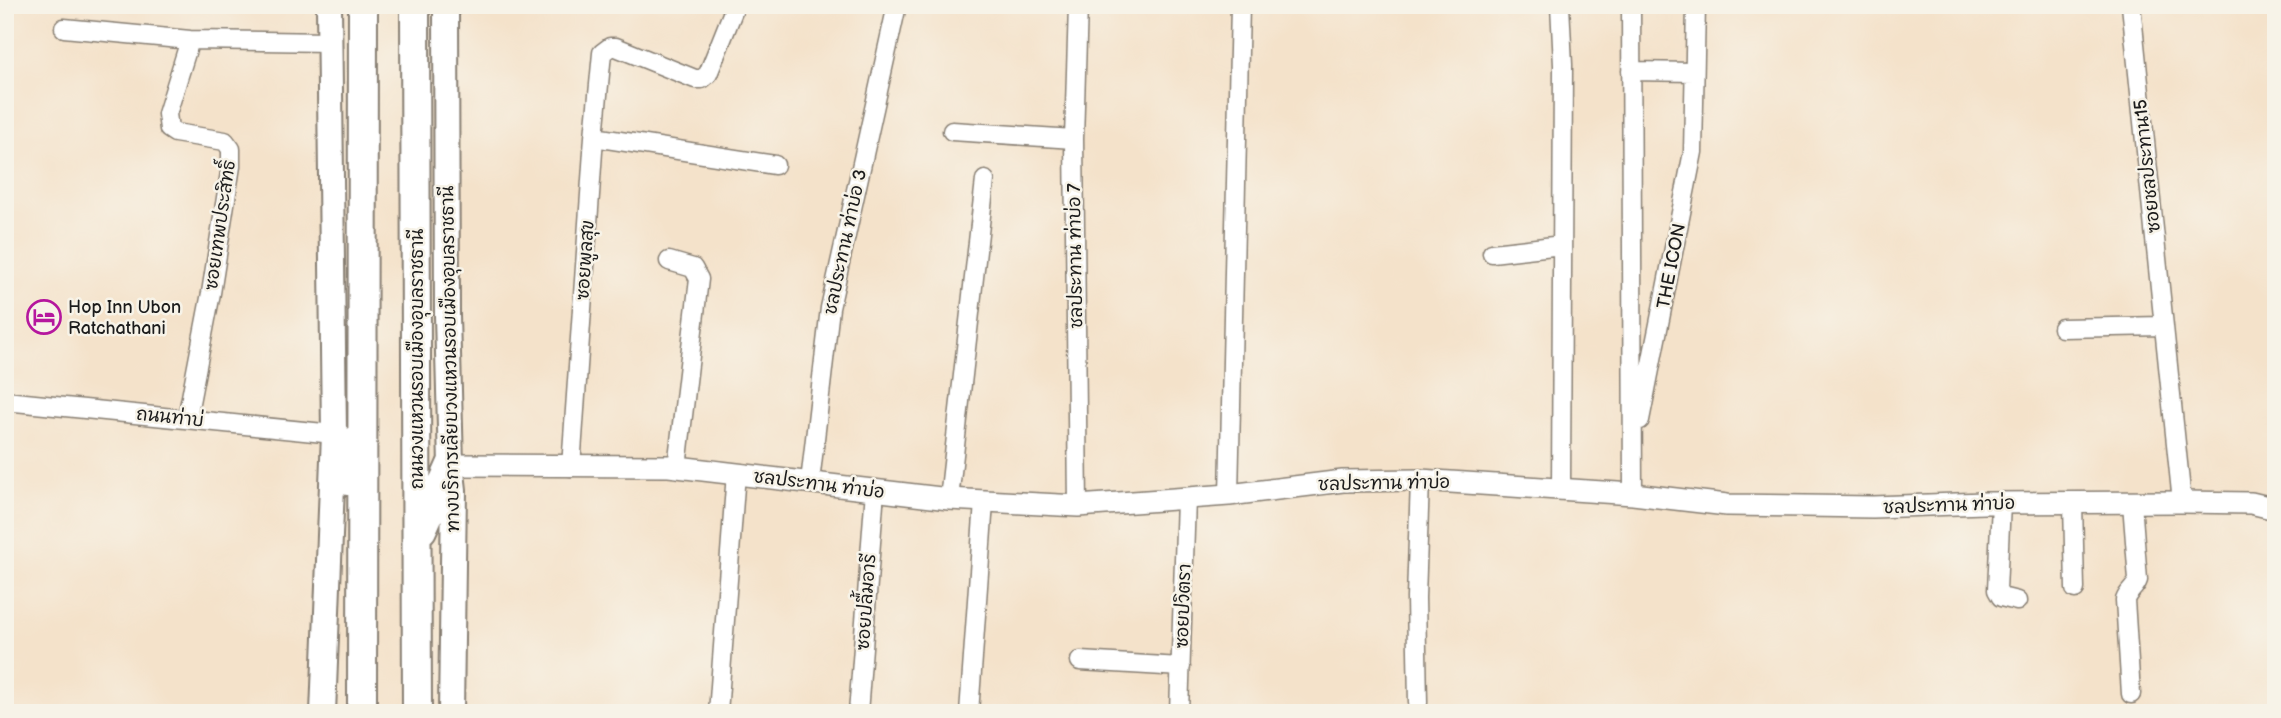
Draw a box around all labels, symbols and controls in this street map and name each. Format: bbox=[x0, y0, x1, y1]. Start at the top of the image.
street label: ซอยชลประทาน15 bbox=[2129, 98, 2165, 234]
street label: ซอยเทพประสิทธิ์ bbox=[194, 157, 240, 292]
street label: ชลประทาน ท่าบ่อ 3 bbox=[818, 167, 871, 317]
street label: ชลประทาน ท่าบ่อ 7 bbox=[1062, 183, 1087, 329]
street label: ทางบริการเลียบวงแหวนรอบเมืองอุบลราชธานี bbox=[435, 185, 467, 533]
street label: ซอยพูลสุข bbox=[572, 219, 602, 301]
street label: THE ICON bbox=[1653, 222, 1690, 310]
street label: ถนนวงแหวนรอบเมืองอุบลราชธานี bbox=[405, 229, 431, 489]
place label: Hop Inn Ubon Ratchathani bbox=[68, 297, 181, 339]
hotel icon: Hop Inn Ubon Ratchathani bbox=[25, 298, 63, 336]
street label: ถนนท่าบ่ bbox=[135, 402, 205, 431]
street label: ชลประทาน ท่าบ่อ bbox=[752, 464, 886, 503]
street label: ชลประทาน ท่าบ่อ bbox=[1318, 470, 1450, 495]
street label: ชลประทาน ท่าบ่อ bbox=[1883, 491, 2015, 518]
street label: ซอยปลื้มอารี bbox=[846, 553, 880, 651]
street label: ซอยปวิตรา bbox=[1171, 563, 1195, 649]

